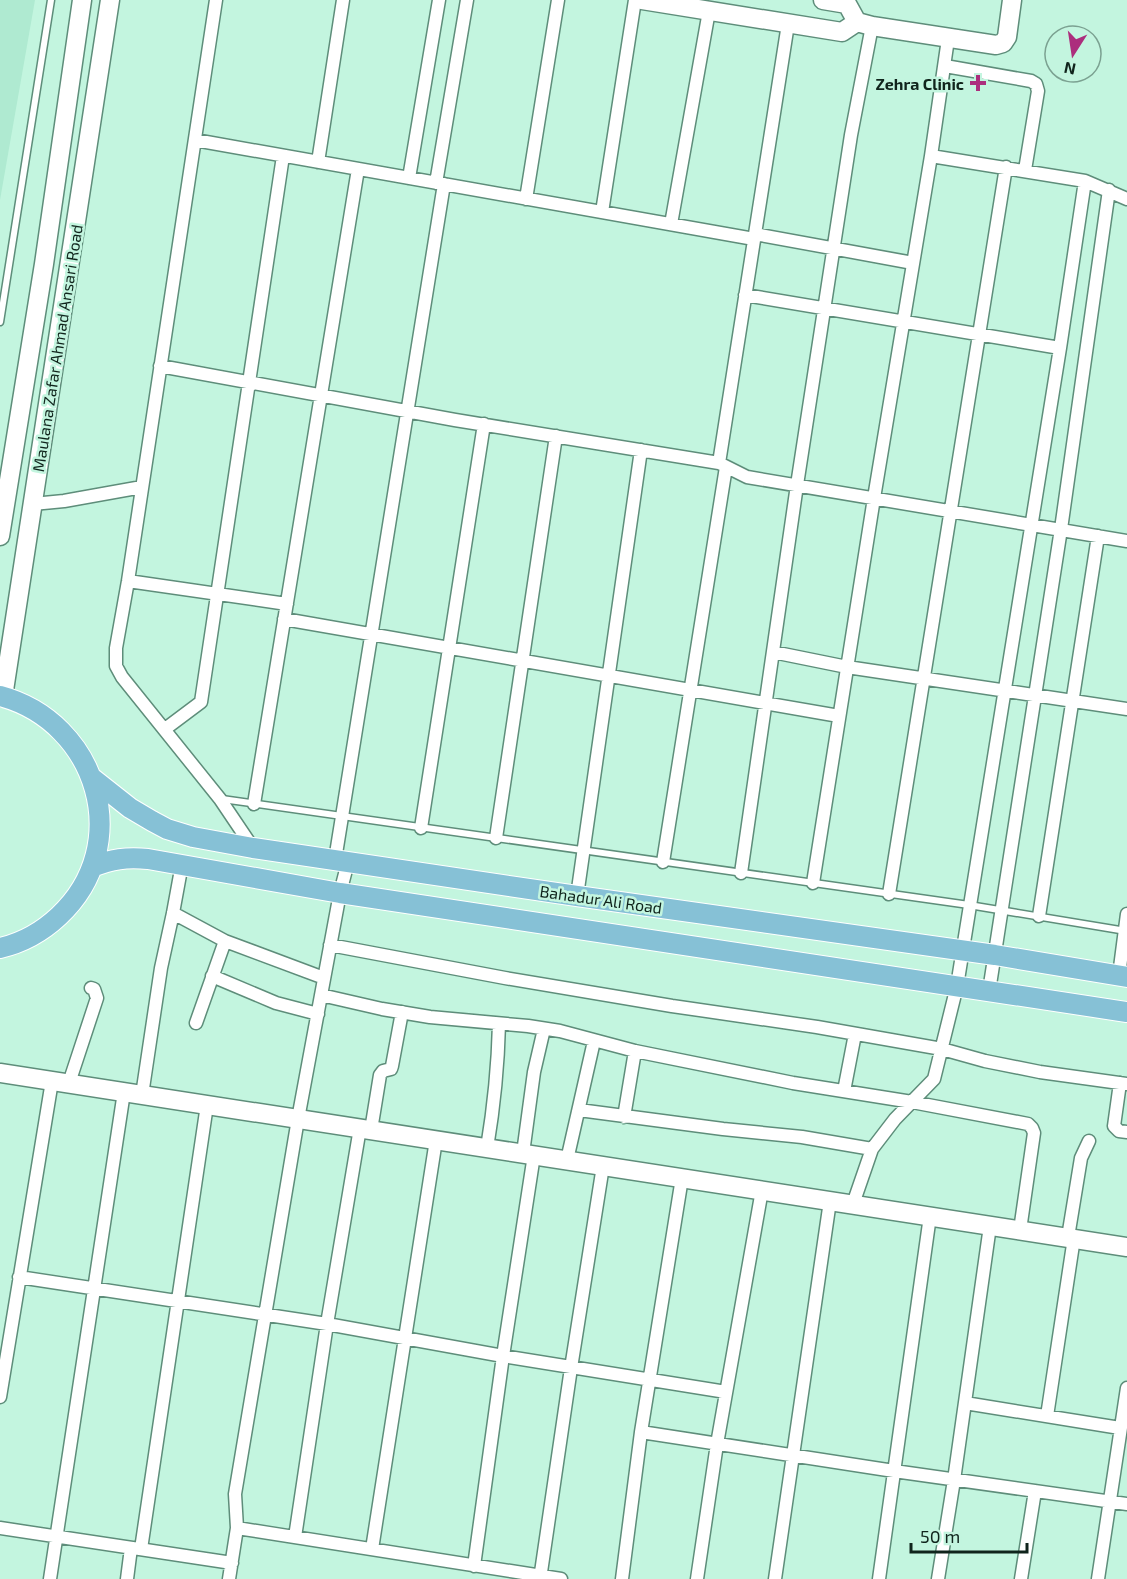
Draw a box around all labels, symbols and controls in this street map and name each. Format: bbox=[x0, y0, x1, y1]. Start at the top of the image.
north arrow bbox=[1043, 24, 1103, 84]
text: N bbox=[1062, 59, 1077, 80]
place label: Zehra Clinic bbox=[875, 74, 964, 93]
marker: Zehra Clinic bbox=[969, 74, 987, 92]
street label: Maulana Zafar Ahmad Ansari Road bbox=[28, 223, 86, 473]
street label: Bahadur Ali Road bbox=[539, 881, 663, 917]
scale bar bbox=[911, 1516, 1026, 1554]
text: 50 m bbox=[920, 1525, 960, 1547]

